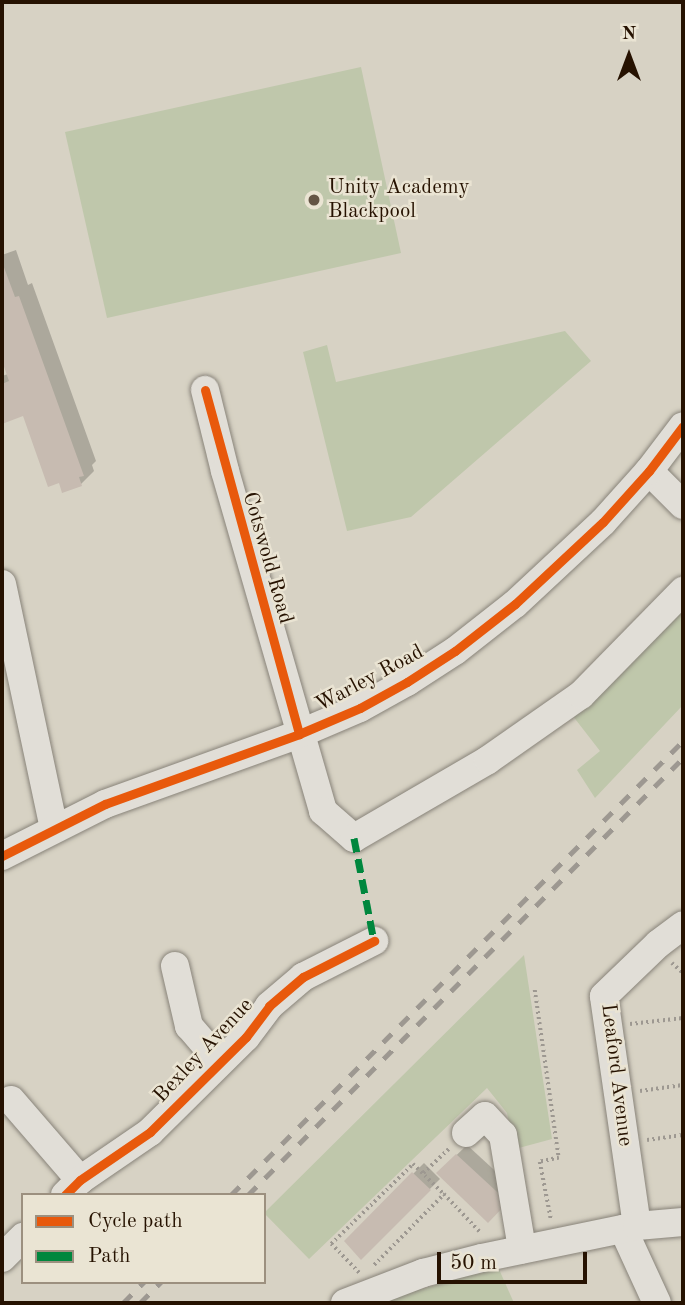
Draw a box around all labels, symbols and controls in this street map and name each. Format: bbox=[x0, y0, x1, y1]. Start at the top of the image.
north arrow bbox=[594, 21, 664, 91]
text: N bbox=[622, 25, 636, 44]
place label: Unity Academy Blackpool bbox=[328, 175, 470, 225]
marker: Unity Academy Blackpool bbox=[306, 192, 322, 208]
street label: Cotswold Road bbox=[236, 489, 298, 627]
street label: Warley Road bbox=[312, 640, 428, 718]
street label: Bexley Avenue bbox=[149, 993, 259, 1109]
street label: Leaford Avenue bbox=[595, 1002, 637, 1148]
legend bbox=[21, 1193, 266, 1284]
text: Cycle path bbox=[88, 1211, 183, 1232]
scale bar bbox=[440, 1238, 590, 1282]
text: Path bbox=[88, 1246, 131, 1267]
text: 50 m bbox=[450, 1253, 497, 1274]

